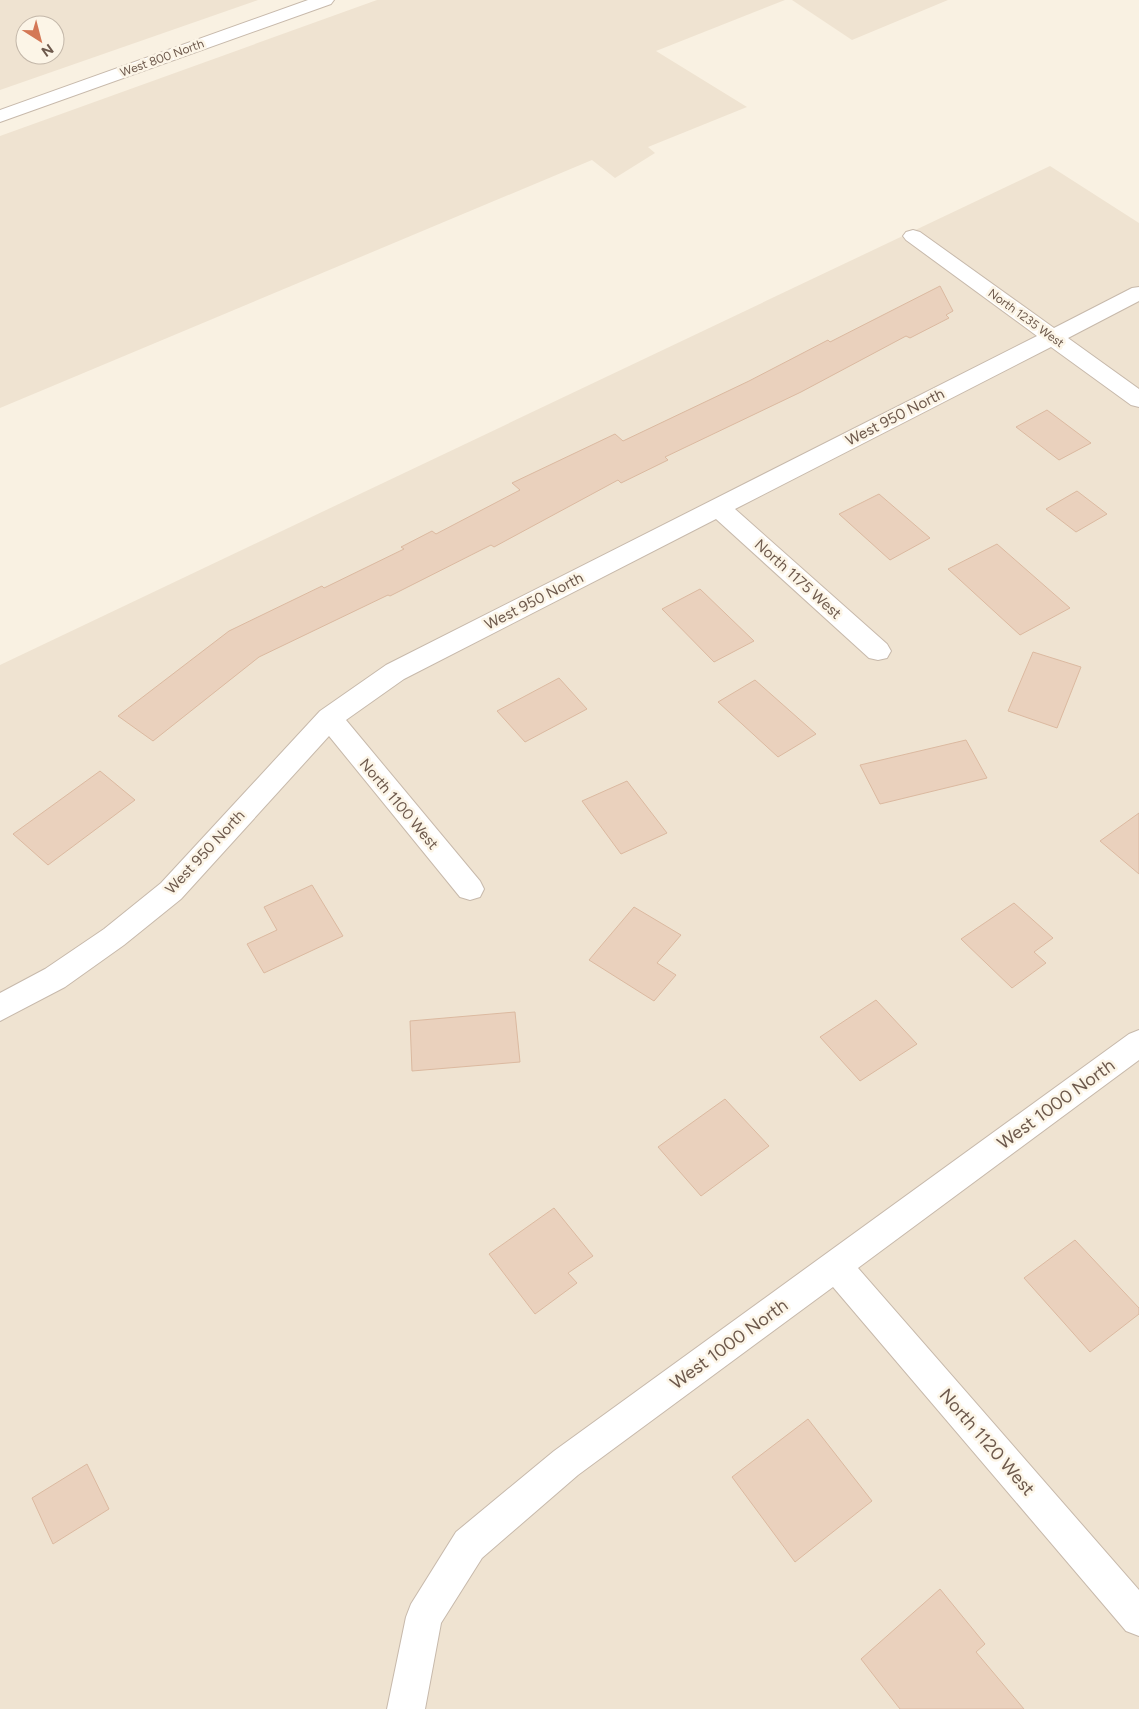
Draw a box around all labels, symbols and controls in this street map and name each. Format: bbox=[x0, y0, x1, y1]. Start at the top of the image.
north arrow bbox=[15, 15, 65, 65]
street label: West 800 North bbox=[118, 36, 206, 80]
text: N bbox=[38, 40, 57, 60]
street label: North 1235 West bbox=[985, 286, 1067, 350]
street label: West 950 North bbox=[843, 384, 947, 450]
street label: North 1175 West bbox=[751, 535, 845, 623]
street label: West 950 North bbox=[482, 568, 586, 634]
street label: North 1100 West bbox=[356, 755, 442, 853]
street label: West 950 North bbox=[162, 806, 248, 898]
street label: West 1000 North bbox=[993, 1054, 1119, 1154]
street label: West 1000 North bbox=[666, 1294, 792, 1394]
street label: North 1120 West bbox=[935, 1384, 1039, 1500]

